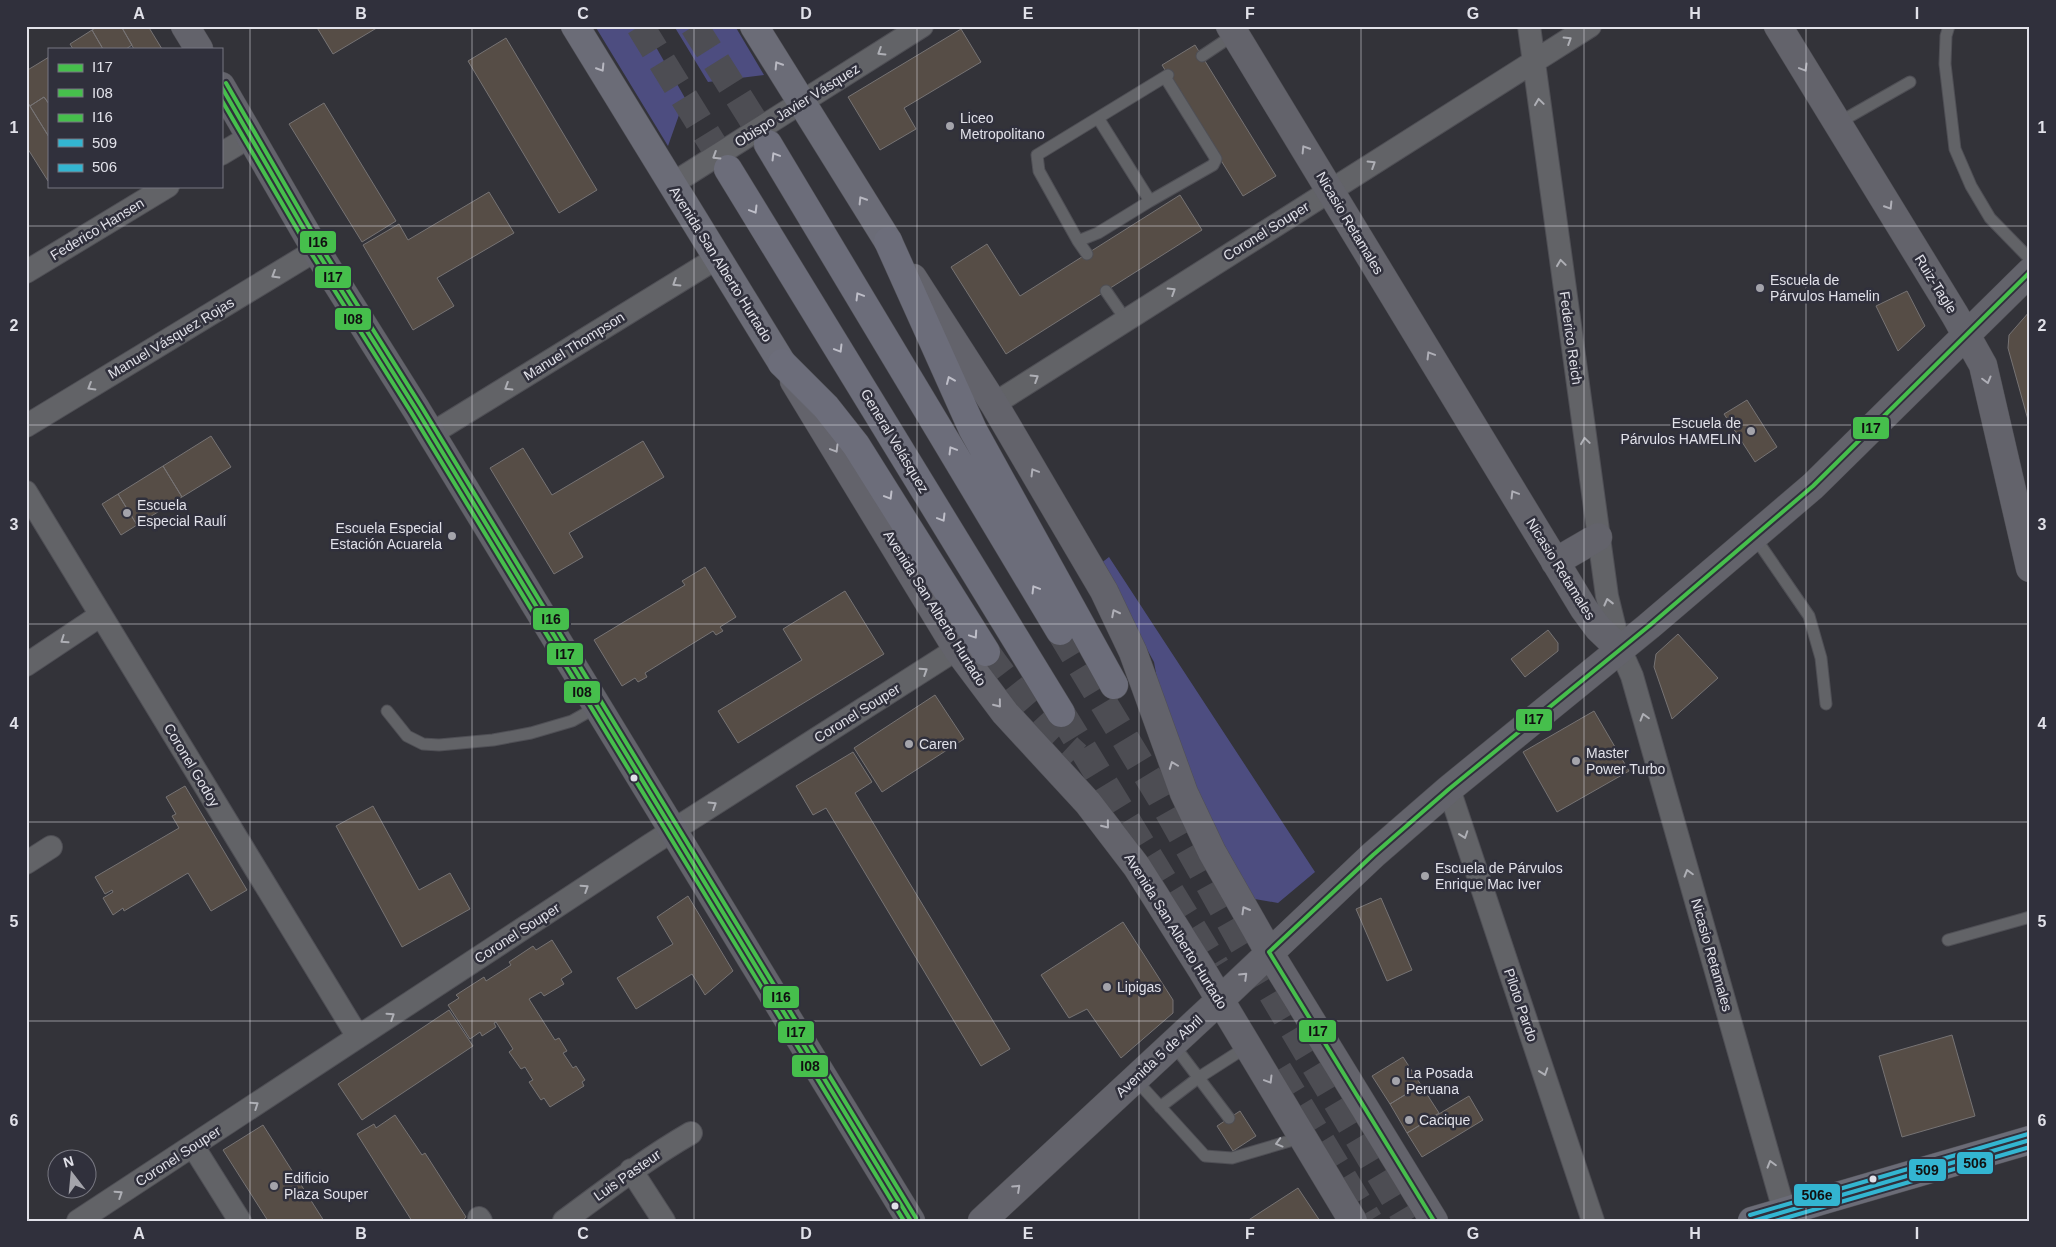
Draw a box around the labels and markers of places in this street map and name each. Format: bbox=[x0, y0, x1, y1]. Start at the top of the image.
place label: Liceo Metropolitano bbox=[960, 110, 1045, 142]
marker: Liceo Metropolitano bbox=[944, 120, 956, 132]
place label: Escuela de Párvulos Hamelin bbox=[1770, 272, 1880, 304]
marker: Escuela de Párvulos Hamelin bbox=[1754, 282, 1766, 294]
place label: Escuela de Párvulos HAMELIN bbox=[1620, 415, 1741, 447]
marker: Escuela de Párvulos HAMELIN bbox=[1745, 425, 1757, 437]
place label: Escuela Especial Raulí bbox=[137, 497, 227, 529]
marker: Escuela Especial Raulí bbox=[121, 507, 133, 519]
place label: Escuela Especial Estación Acuarela bbox=[330, 520, 442, 552]
marker: Escuela Especial Estación Acuarela bbox=[446, 530, 458, 542]
place label: Caren bbox=[919, 736, 957, 752]
marker: Caren bbox=[903, 738, 915, 750]
place label: Master Power Turbo bbox=[1586, 745, 1666, 777]
marker: Master Power Turbo bbox=[1570, 755, 1582, 767]
unlabelled marker bbox=[629, 773, 639, 783]
place label: Escuela de Párvulos Enrique Mac Iver bbox=[1435, 860, 1563, 892]
marker: Escuela de Párvulos Enrique Mac Iver bbox=[1419, 870, 1431, 882]
place label: Lipigas bbox=[1117, 979, 1161, 995]
marker: Lipigas bbox=[1101, 981, 1113, 993]
place label: La Posada Peruana bbox=[1406, 1065, 1473, 1097]
marker: La Posada Peruana bbox=[1390, 1075, 1402, 1087]
place label: Cacique bbox=[1419, 1112, 1471, 1128]
marker: Cacique bbox=[1403, 1114, 1415, 1126]
place label: Edificio Plaza Souper bbox=[284, 1170, 368, 1202]
unlabelled marker bbox=[1868, 1174, 1878, 1184]
marker: Edificio Plaza Souper bbox=[268, 1180, 280, 1192]
unlabelled marker bbox=[890, 1201, 900, 1211]

